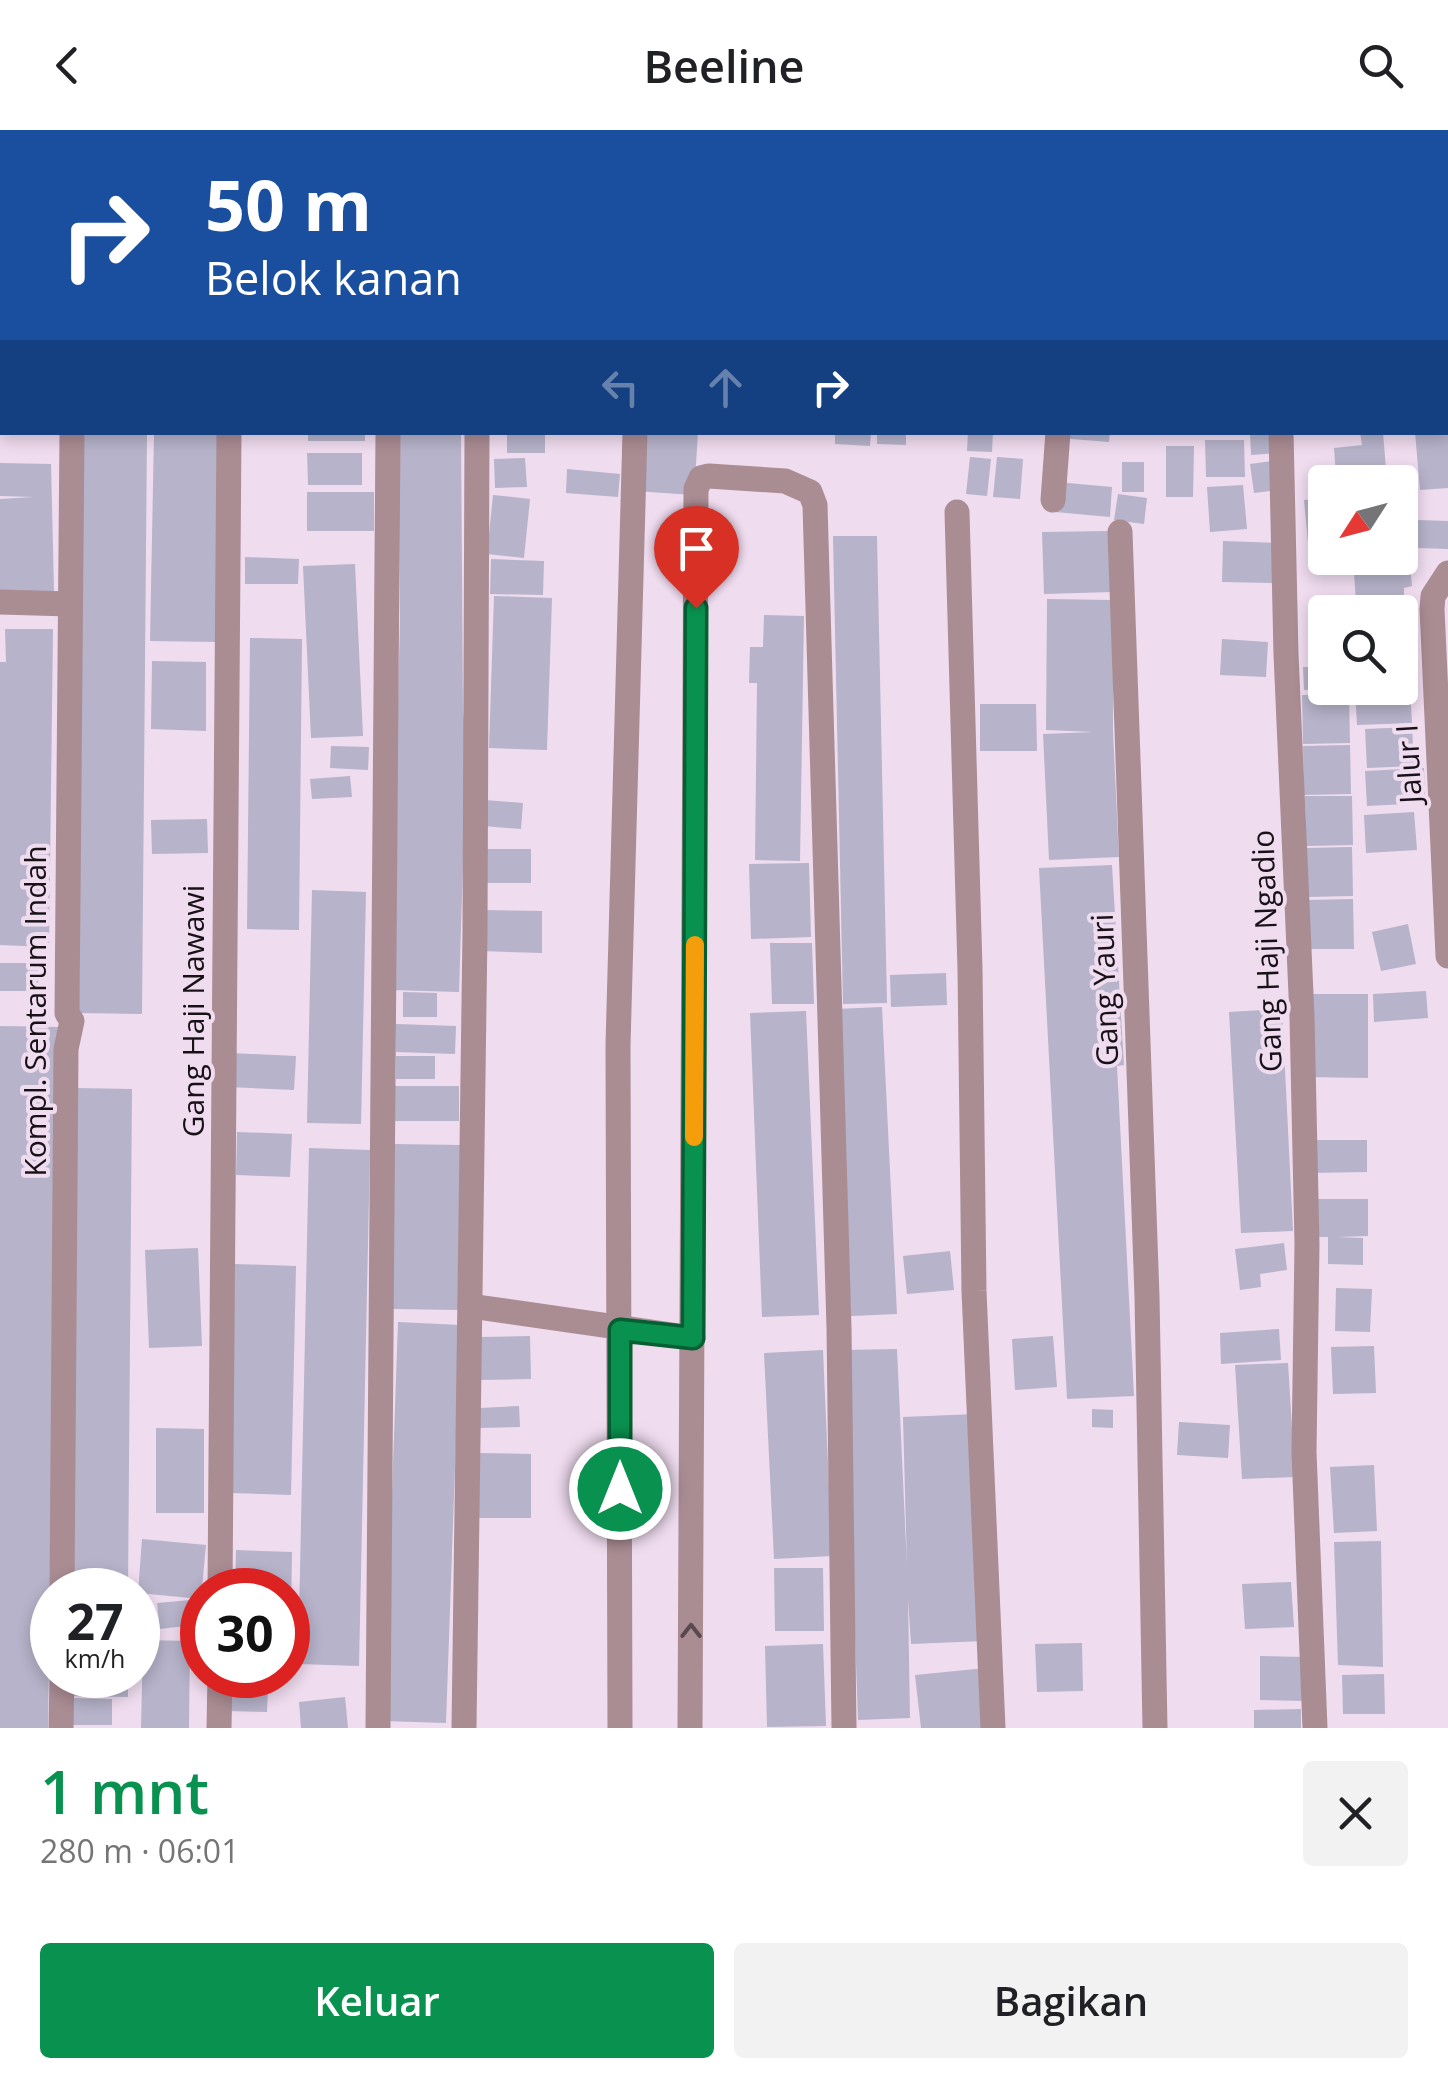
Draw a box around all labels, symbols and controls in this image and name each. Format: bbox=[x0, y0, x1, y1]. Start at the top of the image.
text: Beeline bbox=[643, 35, 805, 96]
icon: back bbox=[40, 38, 95, 93]
icon: search bbox=[1353, 38, 1408, 93]
text: 50 m bbox=[205, 156, 372, 252]
icon: right bbox=[40, 170, 170, 300]
text: Belok kanan bbox=[205, 247, 462, 308]
icon: left bbox=[593, 360, 648, 415]
icon: ahead bbox=[698, 360, 753, 415]
icon: right bbox=[803, 360, 858, 415]
north arrow bbox=[1308, 465, 1418, 575]
map controls bbox=[1308, 465, 1418, 705]
pin bbox=[654, 506, 739, 609]
icon: arrive bbox=[669, 521, 724, 576]
button: search bbox=[1308, 595, 1418, 705]
street label: Jalur I bbox=[1385, 723, 1431, 808]
street label: Gang Haji Ngadio bbox=[1241, 829, 1291, 1073]
street label: Kompl. Sentarum Indah bbox=[14, 845, 55, 1177]
street label: Gang Haji Nawawi bbox=[172, 885, 213, 1137]
street label: Gang Yauri bbox=[1081, 913, 1127, 1067]
position arrow bbox=[568, 1437, 672, 1541]
speed limit sign: 30 bbox=[180, 1568, 310, 1698]
text: 27 bbox=[66, 1587, 124, 1655]
one-way arrow bbox=[680, 1622, 702, 1638]
text: km/h bbox=[65, 1641, 125, 1675]
text: 1 mnt bbox=[40, 1750, 209, 1832]
button: close bbox=[1303, 1761, 1408, 1866]
text: 280 m · 06:01 bbox=[40, 1829, 239, 1872]
button: Keluar bbox=[40, 1943, 714, 2058]
button: Bagikan bbox=[734, 1943, 1408, 2058]

